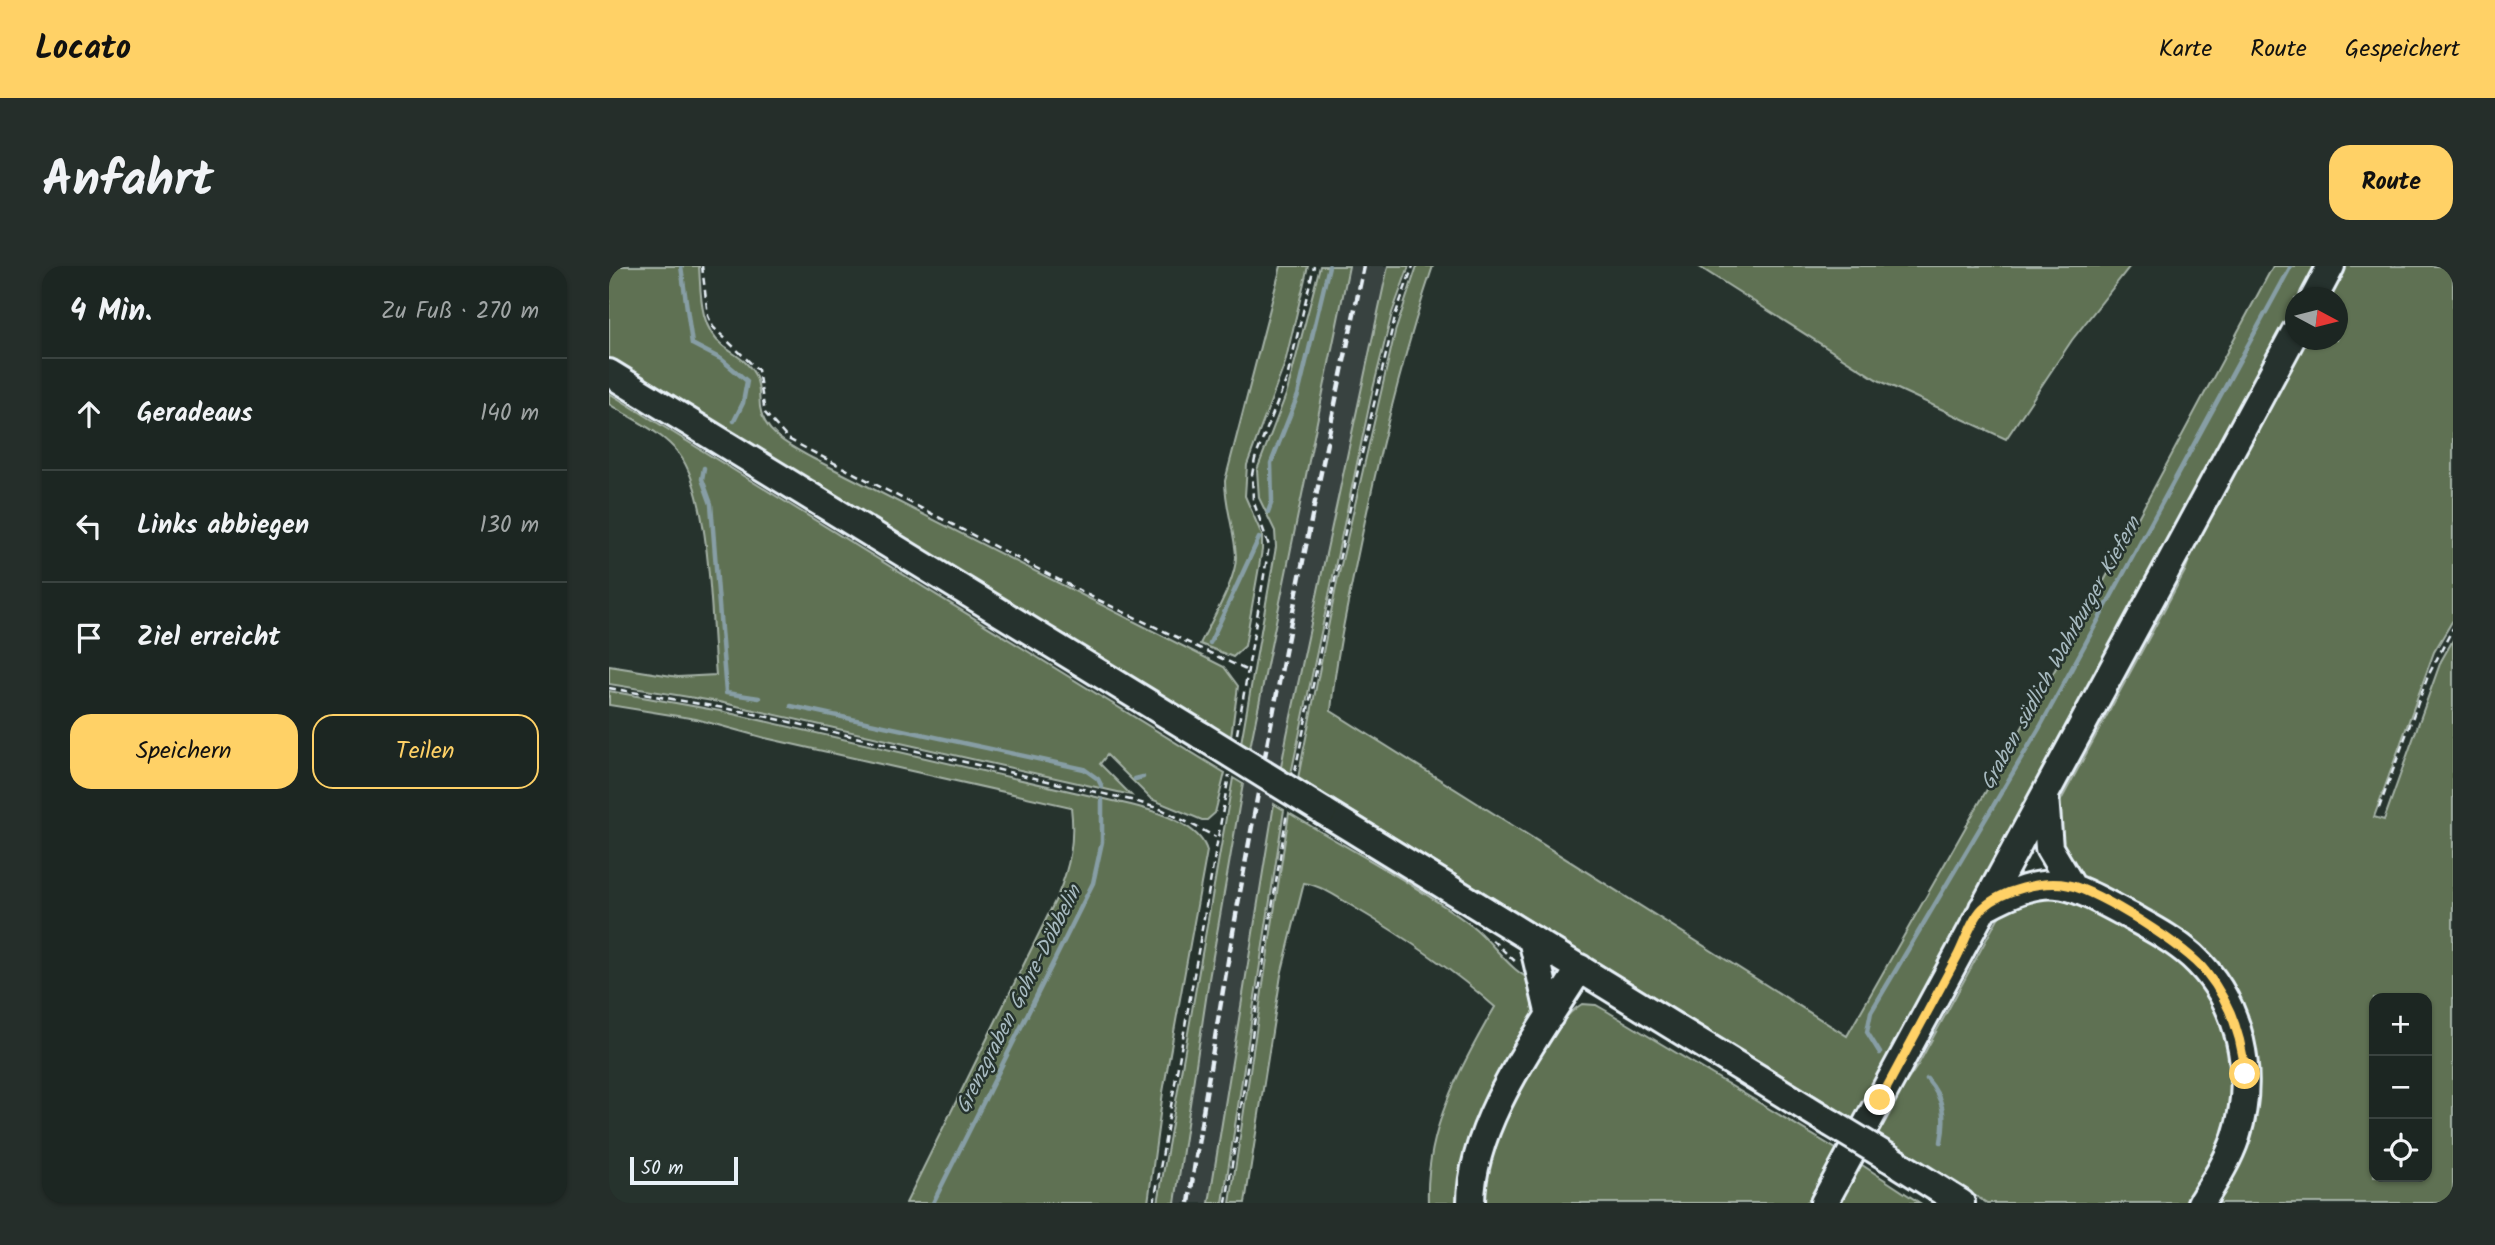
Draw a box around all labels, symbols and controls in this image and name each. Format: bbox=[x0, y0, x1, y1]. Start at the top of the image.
text: Locato bbox=[35, 23, 131, 76]
text: Karte bbox=[2159, 30, 2212, 69]
text: Route bbox=[2250, 30, 2307, 69]
text: Gespeichert bbox=[2345, 30, 2460, 69]
text: Anfahrt bbox=[42, 143, 214, 221]
button: Route bbox=[2329, 145, 2453, 220]
north arrow bbox=[2285, 287, 2348, 350]
text: 4 Min. bbox=[70, 288, 152, 336]
text: Zu Fuß · 270 m bbox=[381, 294, 539, 330]
text: Geradeaus bbox=[137, 393, 253, 435]
icon: ahead bbox=[70, 395, 108, 433]
text: 140 m bbox=[480, 396, 539, 432]
text: Links abbiegen bbox=[137, 505, 309, 547]
icon: left bbox=[70, 507, 108, 545]
text: 130 m bbox=[480, 508, 539, 544]
water label: Graben südlich Wahrburger Kiefern bbox=[1972, 509, 2151, 796]
text: Ziel erreicht bbox=[137, 617, 280, 659]
icon: arrive bbox=[70, 619, 108, 657]
button: Speichern bbox=[70, 714, 298, 789]
button: Teilen bbox=[312, 714, 539, 789]
water label: Grenzgraben Gohre-Döbbelin bbox=[947, 878, 1092, 1119]
map controls bbox=[2369, 993, 2432, 1182]
button: + bbox=[2369, 993, 2432, 1056]
button: − bbox=[2369, 1056, 2432, 1119]
route start bbox=[2229, 1058, 2260, 1089]
route end bbox=[1864, 1084, 1895, 1115]
button: locate bbox=[2369, 1119, 2432, 1182]
scale bar bbox=[630, 1154, 739, 1186]
text: 50 m bbox=[641, 1154, 683, 1184]

